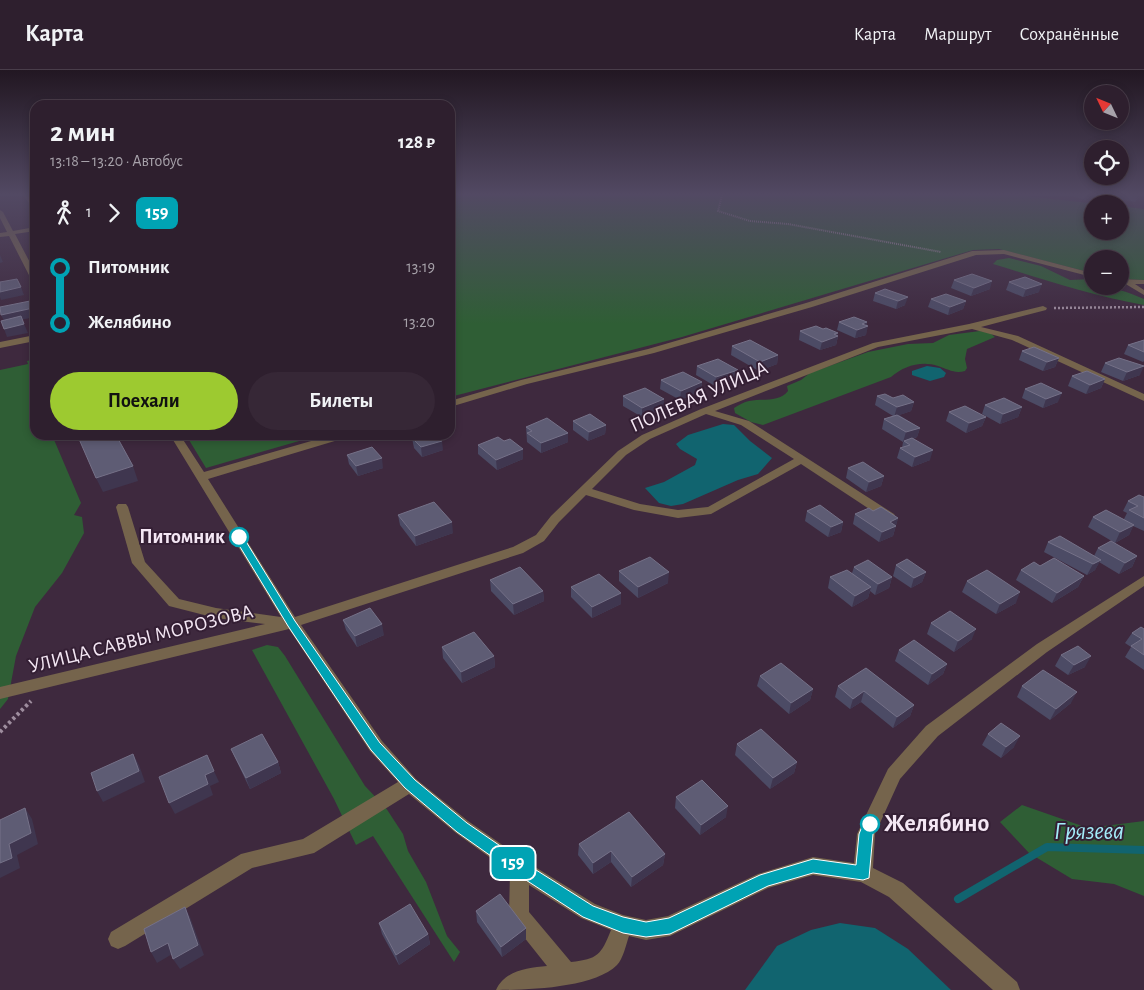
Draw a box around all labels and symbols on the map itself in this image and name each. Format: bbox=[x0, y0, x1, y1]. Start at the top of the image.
north arrow bbox=[1084, 85, 1129, 130]
street label: ПОЛЕВАЯ УЛИЦА bbox=[627, 358, 771, 436]
place label: Питомник bbox=[139, 527, 225, 547]
marker: Питомник bbox=[229, 527, 249, 547]
street label: УЛИЦА САВВЫ МОРОЗОВА bbox=[27, 601, 255, 677]
place label: Желябино bbox=[884, 812, 990, 836]
marker: Желябино bbox=[860, 814, 880, 834]
water label: Грязева bbox=[1054, 819, 1124, 844]
line badge: 159 bbox=[484, 847, 542, 879]

